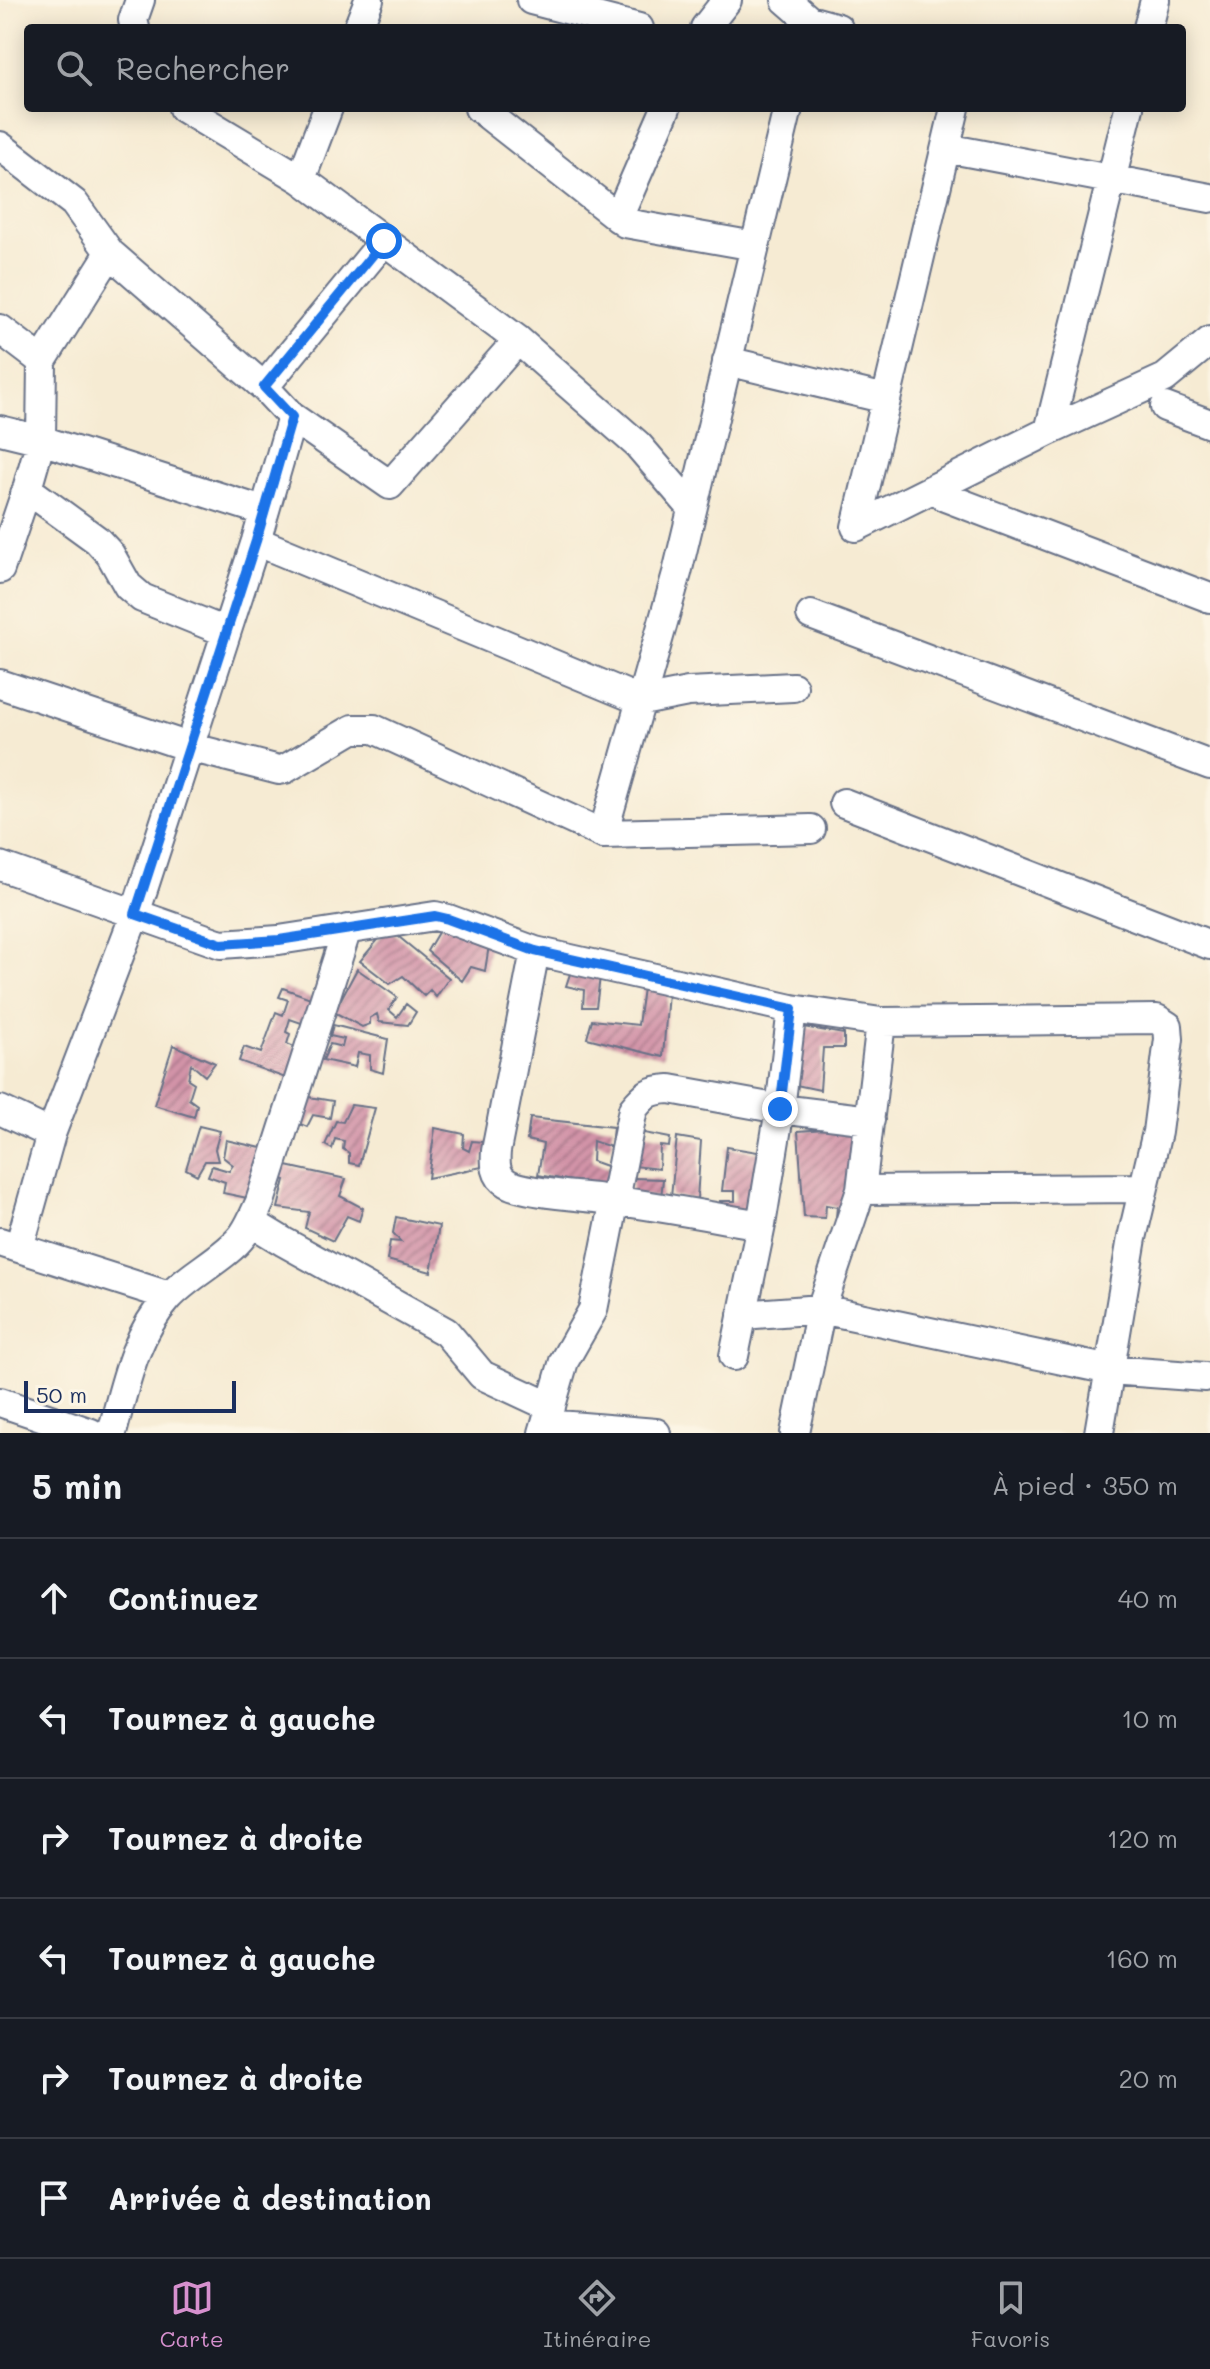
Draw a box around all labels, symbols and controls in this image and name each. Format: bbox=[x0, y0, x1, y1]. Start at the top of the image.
search box bbox=[24, 24, 1186, 112]
icon: search bbox=[52, 46, 96, 90]
text: Rechercher bbox=[116, 48, 290, 88]
route start bbox=[366, 223, 402, 259]
route end bbox=[762, 1091, 798, 1127]
scale bar bbox=[24, 1377, 236, 1413]
text: 50 m bbox=[36, 1380, 87, 1409]
text: 5 min bbox=[32, 1463, 122, 1508]
text: À pied · 350 m bbox=[992, 1468, 1178, 1502]
icon: ahead bbox=[32, 1576, 76, 1620]
text: Continuez bbox=[108, 1578, 258, 1618]
text: 40 m bbox=[1118, 1581, 1178, 1615]
icon: left bbox=[32, 1696, 76, 1740]
text: Tournez à gauche bbox=[108, 1698, 376, 1738]
text: 10 m bbox=[1121, 1701, 1178, 1735]
icon: right bbox=[32, 1816, 76, 1860]
text: Tournez à droite bbox=[108, 1818, 363, 1858]
text: 120 m bbox=[1107, 1821, 1178, 1855]
icon: left bbox=[32, 1936, 76, 1980]
text: Tournez à gauche bbox=[108, 1938, 376, 1978]
text: 160 m bbox=[1106, 1941, 1178, 1975]
icon: right bbox=[32, 2056, 76, 2100]
text: Tournez à droite bbox=[108, 2058, 363, 2098]
text: 20 m bbox=[1118, 2061, 1178, 2095]
icon: arrive bbox=[32, 2176, 76, 2220]
text: Arrivée à destination bbox=[108, 2178, 431, 2218]
tab: Carte bbox=[160, 2276, 224, 2353]
tab: Itinéraire bbox=[543, 2276, 651, 2353]
tab: Favoris bbox=[971, 2276, 1050, 2353]

